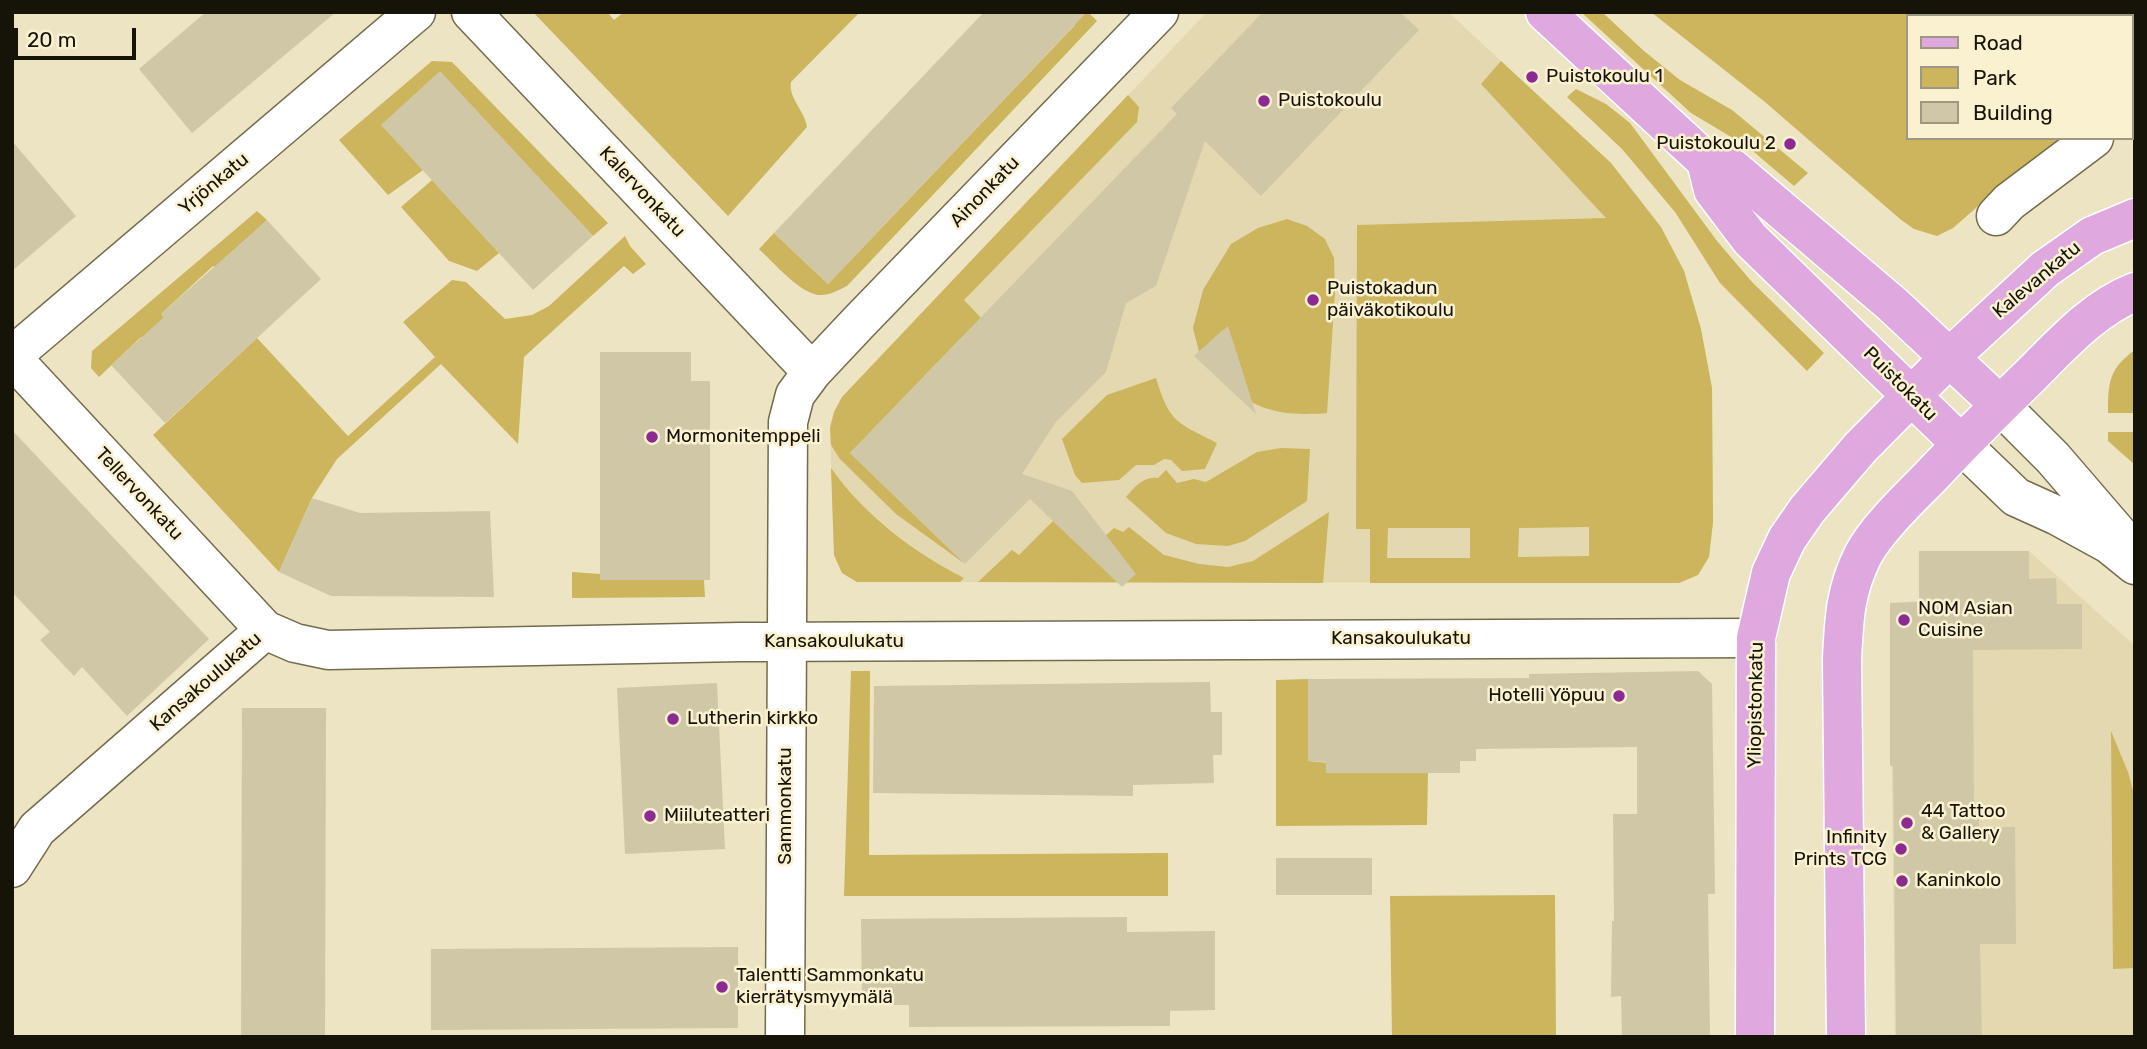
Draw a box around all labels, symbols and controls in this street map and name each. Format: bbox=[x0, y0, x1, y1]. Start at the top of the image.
scale bar bbox=[18, 14, 140, 58]
legend bbox=[1906, 14, 2133, 140]
text: 20 m bbox=[27, 27, 76, 52]
text: Road bbox=[1973, 30, 2023, 55]
text: Park bbox=[1973, 65, 2017, 90]
place label: Puistokoulu 1 bbox=[1546, 66, 1663, 88]
marker: Puistokoulu 1 bbox=[1524, 69, 1540, 85]
place label: Puistokoulu bbox=[1278, 90, 1382, 112]
marker: Puistokoulu bbox=[1256, 93, 1272, 109]
text: Building bbox=[1973, 100, 2053, 125]
place label: Puistokoulu 2 bbox=[1656, 133, 1776, 155]
marker: Puistokoulu 2 bbox=[1782, 136, 1798, 152]
street label: Kalervonkatu bbox=[594, 142, 690, 242]
street label: Yrjönkatu bbox=[174, 148, 254, 220]
street label: Ainonkatu bbox=[945, 152, 1025, 232]
street label: Kalevankatu bbox=[1988, 237, 2086, 323]
place label: Puistokadun päiväkotikoulu bbox=[1327, 278, 1454, 322]
marker: Puistokadun päiväkotikoulu bbox=[1305, 292, 1321, 308]
street label: Puistokatu bbox=[1858, 342, 1942, 426]
place label: Mormonitemppeli bbox=[666, 426, 821, 448]
marker: Mormonitemppeli bbox=[644, 429, 660, 445]
street label: Tellervonkatu bbox=[90, 443, 188, 545]
place label: NOM Asian Cuisine bbox=[1918, 598, 2013, 642]
marker: NOM Asian Cuisine bbox=[1896, 612, 1912, 628]
street label: Kansakoulukatu bbox=[146, 627, 266, 737]
street label: Kansakoulukatu bbox=[1331, 628, 1471, 650]
street label: Kansakoulukatu bbox=[764, 631, 904, 653]
street label: Yliopistonkatu bbox=[1743, 641, 1769, 769]
place label: Hotelli Yöpuu bbox=[1488, 685, 1605, 707]
marker: Hotelli Yöpuu bbox=[1611, 688, 1627, 704]
place label: Lutherin kirkko bbox=[687, 708, 818, 730]
marker: Lutherin kirkko bbox=[665, 711, 681, 727]
street label: Sammonkatu bbox=[775, 747, 797, 865]
place label: 44 Tattoo & Gallery bbox=[1921, 801, 2006, 845]
place label: Miiluteatteri bbox=[664, 805, 770, 827]
marker: Miiluteatteri bbox=[642, 808, 658, 824]
marker: 44 Tattoo & Gallery bbox=[1899, 815, 1915, 831]
place label: Infinity Prints TCG bbox=[1794, 827, 1887, 871]
marker: Infinity Prints TCG bbox=[1893, 841, 1909, 857]
place label: Kaninkolo bbox=[1916, 870, 2001, 892]
marker: Kaninkolo bbox=[1894, 873, 1910, 889]
place label: Talentti Sammonkatu kierrätysmyymälä bbox=[736, 965, 924, 1009]
marker: Talentti Sammonkatu kierrätysmyymälä bbox=[714, 979, 730, 995]

